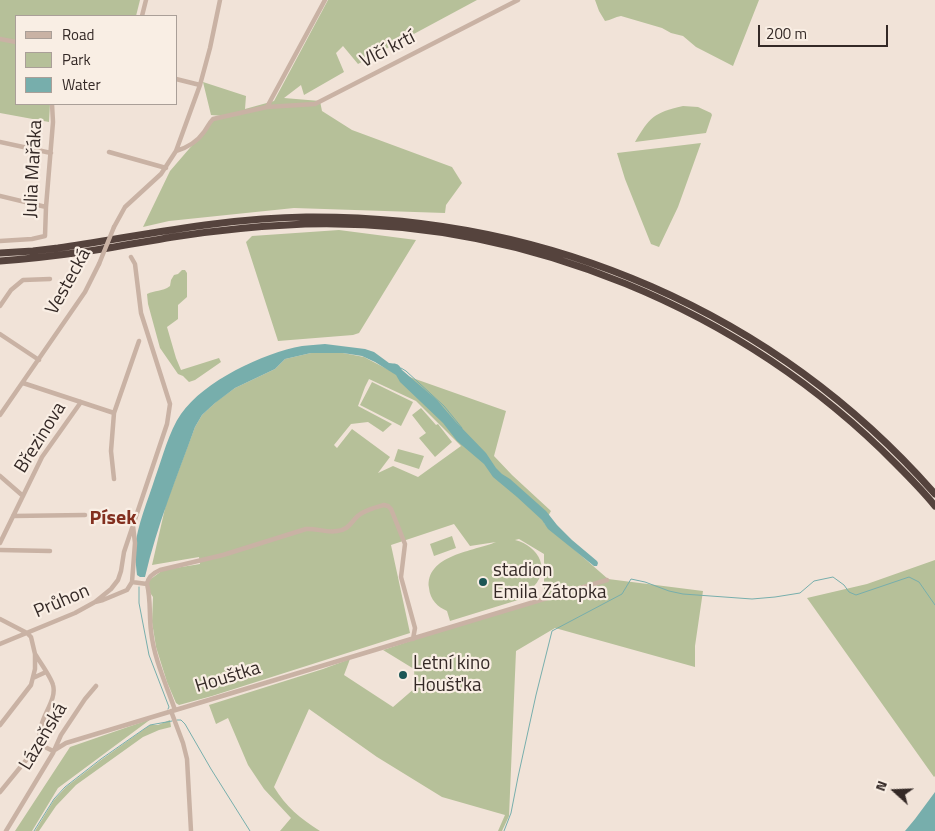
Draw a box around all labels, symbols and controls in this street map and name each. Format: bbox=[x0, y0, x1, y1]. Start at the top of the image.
legend bbox=[15, 15, 178, 105]
scale bar bbox=[760, 15, 890, 47]
text: 200 m bbox=[766, 22, 807, 45]
text: Road bbox=[62, 23, 94, 46]
street label: Vlčí krtí bbox=[357, 27, 419, 73]
text: Park bbox=[62, 48, 91, 71]
text: Water bbox=[62, 73, 101, 96]
street label: Julia Mařáka bbox=[20, 119, 48, 219]
street label: Vestecká bbox=[42, 245, 96, 319]
street label: Březinova bbox=[10, 398, 72, 478]
district label: Písek bbox=[90, 507, 136, 531]
place label: stadion Emila Zátopka bbox=[493, 560, 607, 604]
marker: stadion Emila Zátopka bbox=[477, 576, 489, 588]
street label: Průhon bbox=[31, 580, 93, 624]
place label: Letní kino Houšťka bbox=[413, 653, 490, 697]
street label: Houštka bbox=[193, 657, 263, 699]
marker: Letní kino Houšťka bbox=[397, 669, 409, 681]
street label: Lázeňská bbox=[15, 699, 73, 775]
north arrow bbox=[870, 766, 920, 816]
text: N bbox=[869, 778, 892, 794]

